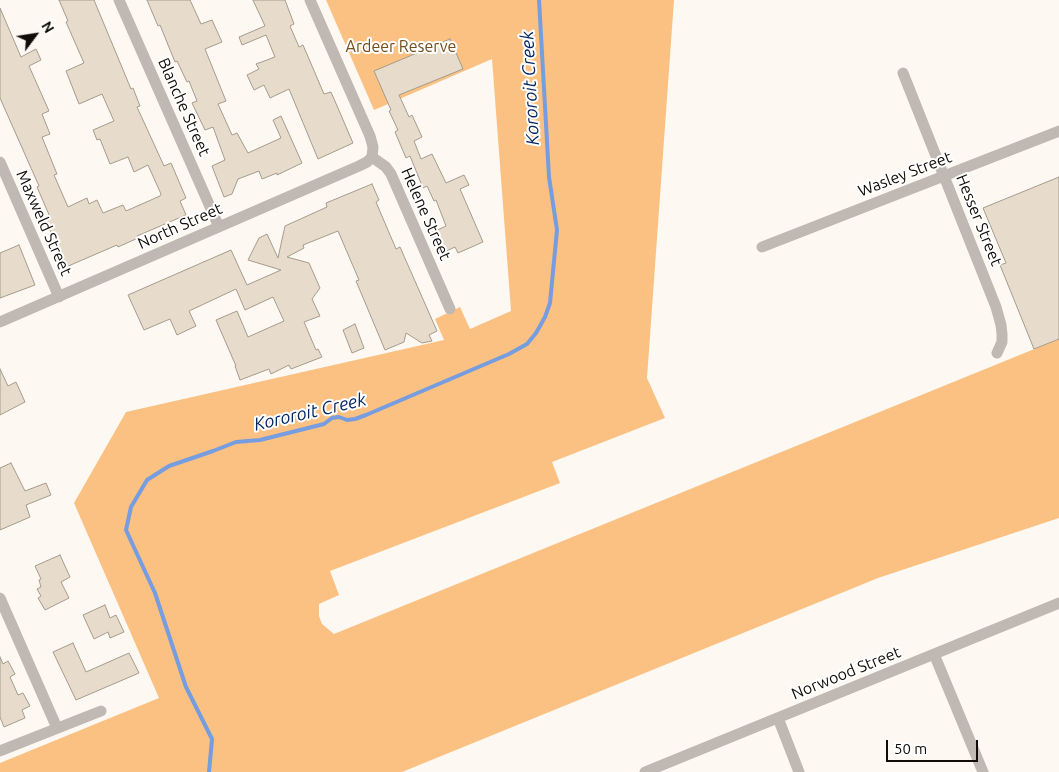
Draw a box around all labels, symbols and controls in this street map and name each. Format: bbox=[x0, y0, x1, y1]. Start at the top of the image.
north arrow bbox=[10, 10, 60, 60]
text: N bbox=[38, 19, 57, 36]
water label: Kororoit Creek bbox=[516, 30, 544, 146]
park label: Ardeer Reserve bbox=[346, 37, 456, 57]
street label: Blanche Street bbox=[154, 55, 214, 159]
street label: Wasley Street bbox=[855, 147, 955, 201]
street label: Helene Street bbox=[397, 165, 455, 263]
street label: Maxweld Street bbox=[12, 167, 76, 279]
street label: Hesser Street bbox=[952, 171, 1006, 269]
street label: North Street bbox=[135, 199, 225, 253]
water label: Kororoit Creek bbox=[252, 389, 368, 435]
street label: Norwood Street bbox=[789, 642, 903, 704]
scale bar bbox=[889, 730, 982, 762]
text: 50 m bbox=[894, 740, 927, 757]

